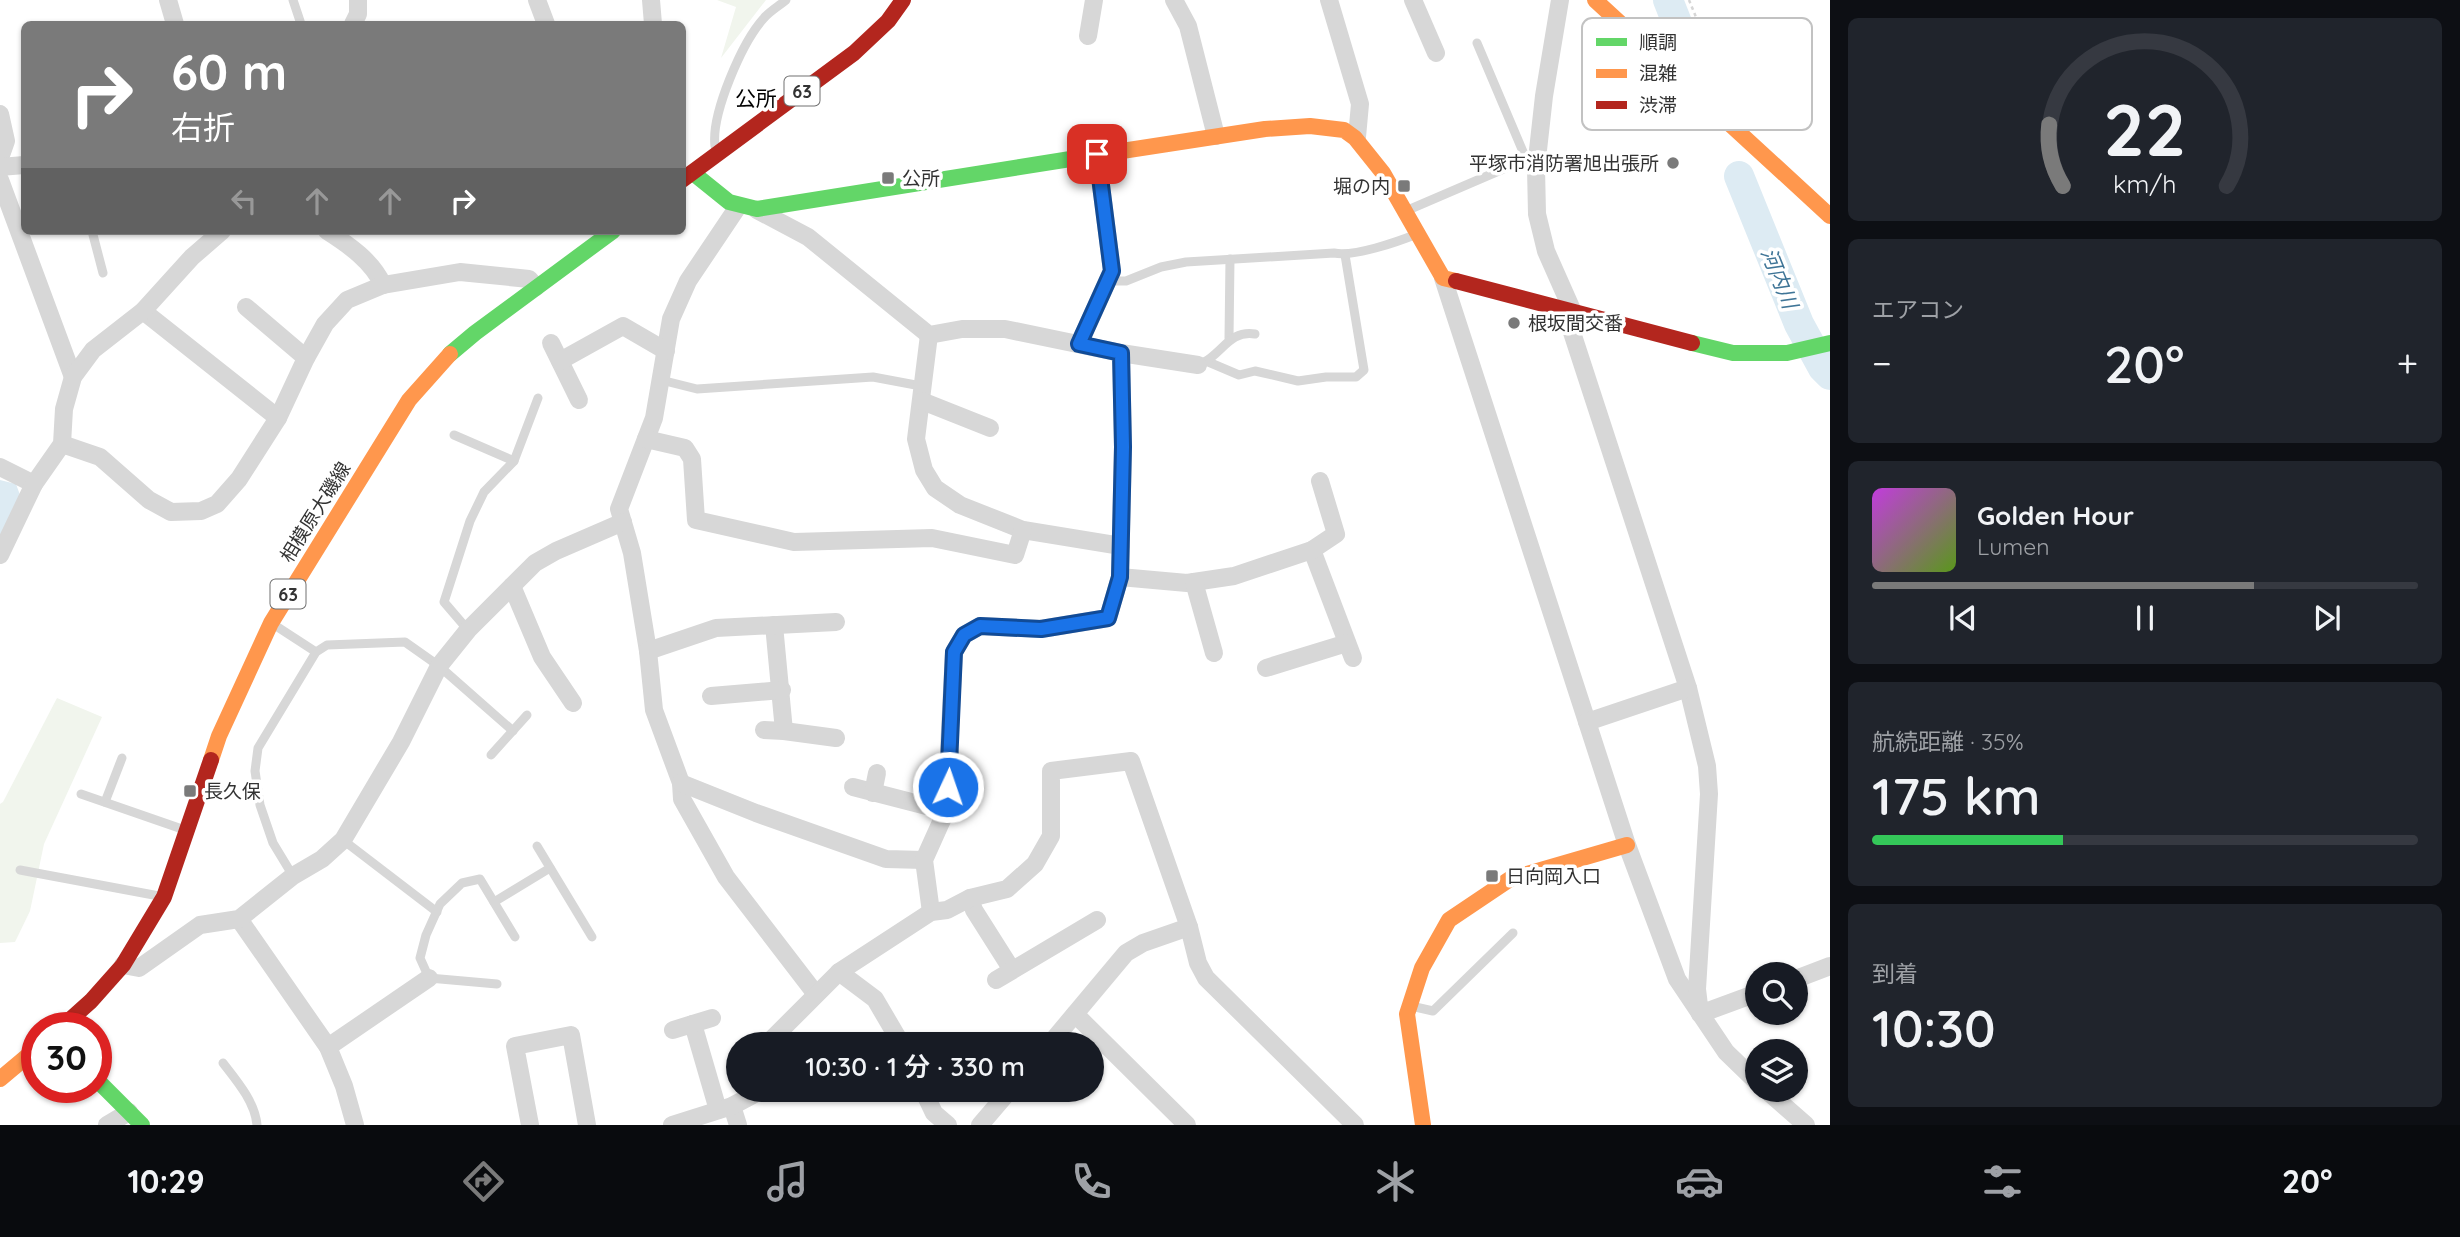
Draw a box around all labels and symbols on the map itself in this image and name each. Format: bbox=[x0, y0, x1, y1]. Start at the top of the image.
legend bbox=[1582, 18, 1812, 130]
text: 順調 bbox=[1639, 30, 1677, 54]
text: 混雑 bbox=[1639, 61, 1677, 85]
road number: 63 bbox=[784, 76, 820, 106]
district label: 公所 bbox=[735, 85, 777, 111]
text: 渋滞 bbox=[1639, 93, 1677, 117]
pin bbox=[1067, 124, 1127, 184]
place label: 平塚市消防署旭出張所 bbox=[1469, 151, 1659, 175]
marker: 平塚市消防署旭出張所 bbox=[1665, 155, 1681, 171]
place label: 公所 bbox=[902, 166, 940, 190]
marker: 公所 bbox=[880, 170, 896, 186]
place label: 堀の内 bbox=[1333, 174, 1390, 198]
marker: 堀の内 bbox=[1396, 178, 1412, 194]
water label: 河内川 bbox=[1756, 244, 1805, 314]
place label: 根坂間交番 bbox=[1528, 311, 1623, 335]
marker: 根坂間交番 bbox=[1506, 315, 1522, 331]
street label: 相模原大磯線 bbox=[275, 457, 355, 567]
road number: 63 bbox=[270, 580, 306, 608]
position arrow bbox=[911, 750, 985, 824]
place label: 長久保 bbox=[204, 779, 261, 803]
marker: 長久保 bbox=[182, 783, 198, 799]
place label: 日向岡入口 bbox=[1506, 864, 1601, 888]
marker: 日向岡入口 bbox=[1484, 868, 1500, 884]
speed limit sign: 30 bbox=[21, 1012, 112, 1103]

